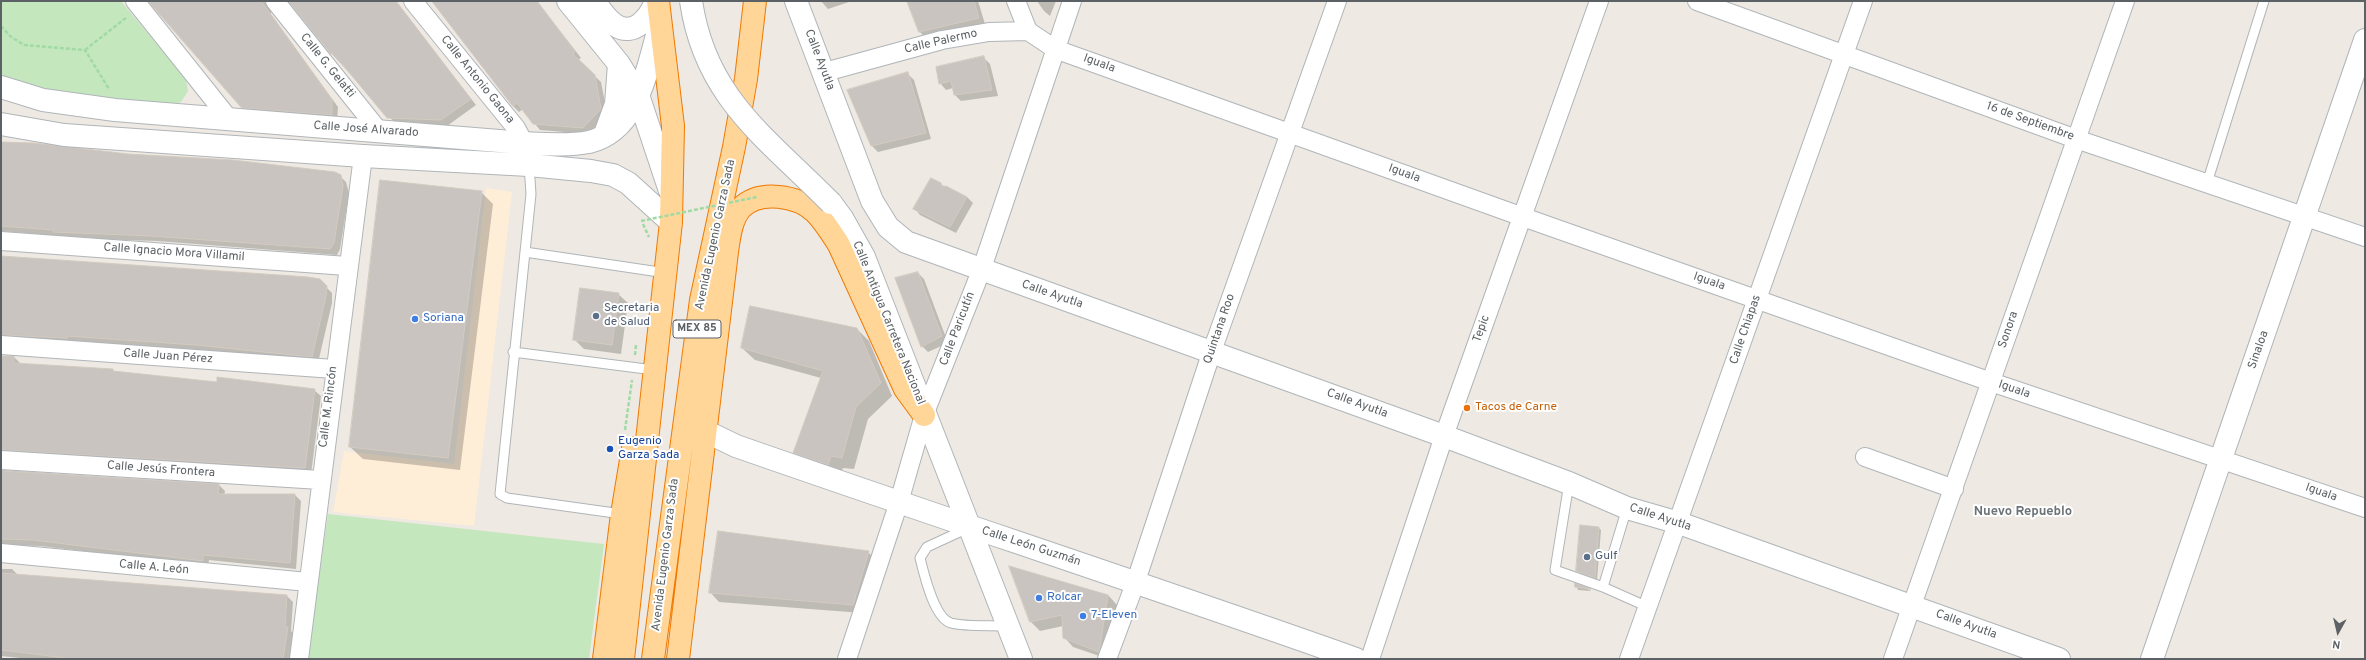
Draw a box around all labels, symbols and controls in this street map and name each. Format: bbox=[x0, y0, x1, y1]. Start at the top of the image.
street label: Calle Palermo bbox=[903, 27, 979, 57]
street label: Calle Ayutla bbox=[801, 28, 837, 92]
street label: Calle G. Gelatti bbox=[297, 31, 357, 101]
street label: Calle Antonio Gaona bbox=[437, 33, 517, 127]
street label: Iguala bbox=[1081, 52, 1117, 76]
street label: 16 de Septiembre bbox=[1984, 99, 2076, 145]
street label: Calle José Alvarado bbox=[313, 119, 419, 141]
street label: Avenida Eugenio Garza Sada bbox=[693, 158, 739, 312]
street label: Iguala bbox=[1386, 162, 1422, 186]
street label: Calle Antigua Carretera Nacional bbox=[849, 239, 927, 407]
street label: Calle Ignacio Mora Villamil bbox=[103, 241, 245, 265]
street label: Iguala bbox=[1691, 270, 1727, 294]
street label: Calle Ayutla bbox=[1019, 278, 1085, 312]
street label: Calle Paricutín bbox=[937, 290, 979, 368]
street label: Quintana Roo bbox=[1201, 292, 1239, 366]
street label: Calle Chiapas bbox=[1727, 293, 1765, 367]
place label: Secretaria de Salud bbox=[604, 302, 659, 330]
street label: Sonora bbox=[1996, 310, 2022, 350]
marker: Secretaria de Salud bbox=[591, 311, 601, 321]
place label: Soriana bbox=[423, 312, 464, 326]
street label: Tepic bbox=[1470, 313, 1494, 345]
marker: Soriana bbox=[410, 314, 420, 324]
road number: MEX 85 bbox=[673, 320, 721, 338]
street label: Sinaloa bbox=[2246, 329, 2272, 371]
street label: Calle Juan Pérez bbox=[123, 347, 213, 367]
street label: Calle M. Rincón bbox=[317, 365, 341, 449]
street label: Iguala bbox=[1996, 378, 2032, 402]
street label: Calle Ayutla bbox=[1324, 386, 1390, 422]
place label: Tacos de Carne bbox=[1475, 401, 1557, 415]
marker: Tacos de Carne bbox=[1462, 403, 1472, 413]
place label: Eugenio Garza Sada bbox=[618, 435, 679, 463]
marker: Eugenio Garza Sada bbox=[605, 444, 615, 454]
street label: Calle Jesús Frontera bbox=[106, 459, 216, 481]
street label: Avenida Eugenio Garza Sada bbox=[649, 478, 683, 632]
street label: Iguala bbox=[2303, 481, 2339, 505]
street label: Calle Ayutla bbox=[1627, 501, 1693, 535]
district label: Nuevo Repueblo bbox=[1974, 504, 2072, 520]
street label: Calle León Guzmán bbox=[980, 524, 1082, 570]
place label: Gulf bbox=[1595, 550, 1617, 564]
marker: Gulf bbox=[1582, 552, 1592, 562]
street label: Calle A. León bbox=[118, 558, 190, 578]
place label: Rolcar bbox=[1047, 591, 1082, 605]
marker: Rolcar bbox=[1034, 593, 1044, 603]
street label: Calle Ayutla bbox=[1933, 607, 1999, 643]
place label: 7-Eleven bbox=[1091, 609, 1137, 623]
marker: 7-Eleven bbox=[1078, 611, 1088, 621]
north arrow bbox=[2318, 612, 2358, 652]
text: N bbox=[2331, 636, 2341, 651]

